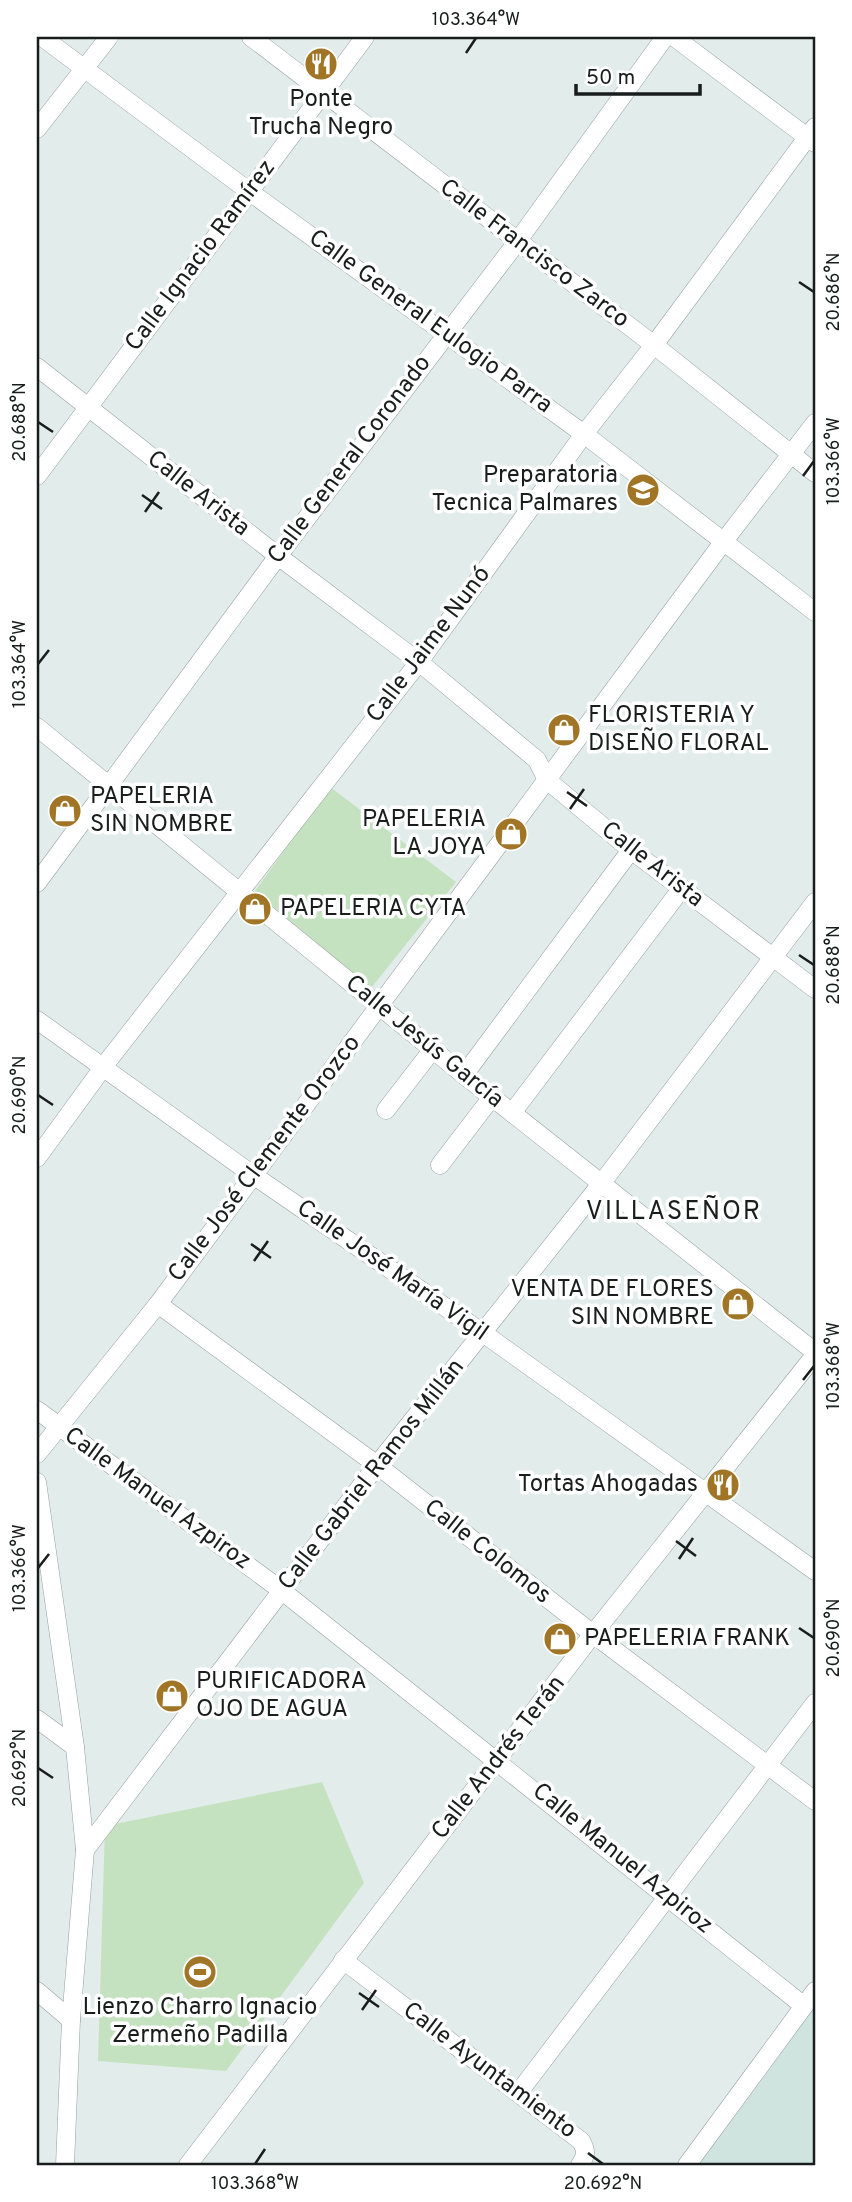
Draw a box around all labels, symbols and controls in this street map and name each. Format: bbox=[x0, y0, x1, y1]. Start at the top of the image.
text: 103.364°W bbox=[432, 9, 520, 32]
restaurant icon: Ponte Trucha Negro bbox=[302, 45, 340, 83]
scale bar bbox=[576, 52, 700, 96]
text: 50 m bbox=[586, 65, 635, 92]
place label: Ponte Trucha Negro bbox=[249, 85, 393, 143]
street label: Calle Ignacio Ramírez bbox=[119, 154, 283, 358]
street label: Calle Francisco Zarco bbox=[433, 173, 635, 335]
street label: Calle General Eulogio Parra bbox=[302, 223, 558, 421]
text: 20.686°N bbox=[823, 252, 846, 332]
street label: Calle General Coronado bbox=[262, 350, 438, 570]
text: 20.688°N bbox=[9, 382, 32, 462]
text: 103.366°W bbox=[823, 417, 846, 505]
street label: Calle Arista bbox=[141, 444, 255, 544]
place label: Preparatoria Tecnica Palmares bbox=[432, 461, 618, 519]
school or university icon: Preparatoria Tecnica Palmares bbox=[624, 471, 662, 509]
street label: Calle Jaime Nunó bbox=[360, 561, 498, 729]
text: 103.364°W bbox=[9, 620, 32, 708]
place label: FLORISTERIA Y DISEÑO FLORAL bbox=[588, 701, 769, 759]
shop icon: FLORISTERIA Y DISEÑO FLORAL bbox=[545, 711, 583, 749]
place label: PAPELERIA SIN NOMBRE bbox=[90, 782, 233, 840]
shop icon: PAPELERIA SIN NOMBRE bbox=[46, 792, 84, 830]
place label: PAPELERIA LA JOYA bbox=[362, 805, 486, 863]
shop icon: PAPELERIA LA JOYA bbox=[492, 815, 530, 853]
street label: Calle Arista bbox=[595, 815, 709, 915]
shop icon: PAPELERIA CYTA bbox=[236, 890, 274, 928]
place label: PAPELERIA CYTA bbox=[280, 894, 467, 924]
text: 20.688°N bbox=[823, 925, 846, 1005]
street label: Calle Jesús García bbox=[339, 969, 509, 1115]
street label: Calle José Clemente Orozco bbox=[162, 1030, 368, 1288]
text: 20.690°N bbox=[9, 1055, 32, 1135]
street label: Calle José María Vigil bbox=[290, 1194, 494, 1348]
district label: VILLASEÑOR bbox=[586, 1195, 762, 1229]
place label: VENTA DE FLORES SIN NOMBRE bbox=[510, 1275, 714, 1333]
shop icon: VENTA DE FLORES SIN NOMBRE bbox=[719, 1285, 757, 1323]
text: 103.368°W bbox=[823, 1322, 846, 1410]
street label: Calle Gabriel Ramos Millán bbox=[272, 1353, 472, 1597]
street label: Calle Manuel Azpiroz bbox=[58, 1421, 256, 1577]
restaurant icon: Tortas Ahogadas bbox=[704, 1466, 742, 1504]
place label: Tortas Ahogadas bbox=[518, 1470, 698, 1500]
street label: Calle Colomos bbox=[417, 1493, 557, 1611]
text: 103.366°W bbox=[9, 1524, 32, 1612]
text: 20.690°N bbox=[823, 1598, 846, 1678]
shop icon: PAPELERIA FRANK bbox=[541, 1620, 579, 1658]
place label: PAPELERIA FRANK bbox=[584, 1624, 790, 1654]
place label: PURIFICADORA OJO DE AGUA bbox=[196, 1667, 367, 1725]
street label: Calle Andrés Terán bbox=[426, 1670, 572, 1846]
shop icon: PURIFICADORA OJO DE AGUA bbox=[153, 1677, 191, 1715]
text: 20.692°N bbox=[9, 1729, 32, 1807]
street label: Calle Manuel Azpiroz bbox=[526, 1777, 718, 1941]
sports icon: Lienzo Charro Ignacio Zermeño Padilla bbox=[181, 1953, 219, 1991]
place label: Lienzo Charro Ignacio Zermeño Padilla bbox=[83, 1993, 317, 2051]
street label: Calle Ayuntamiento bbox=[396, 1996, 582, 2146]
text: 103.368°W bbox=[211, 2173, 299, 2196]
text: 20.692°N bbox=[564, 2173, 642, 2196]

